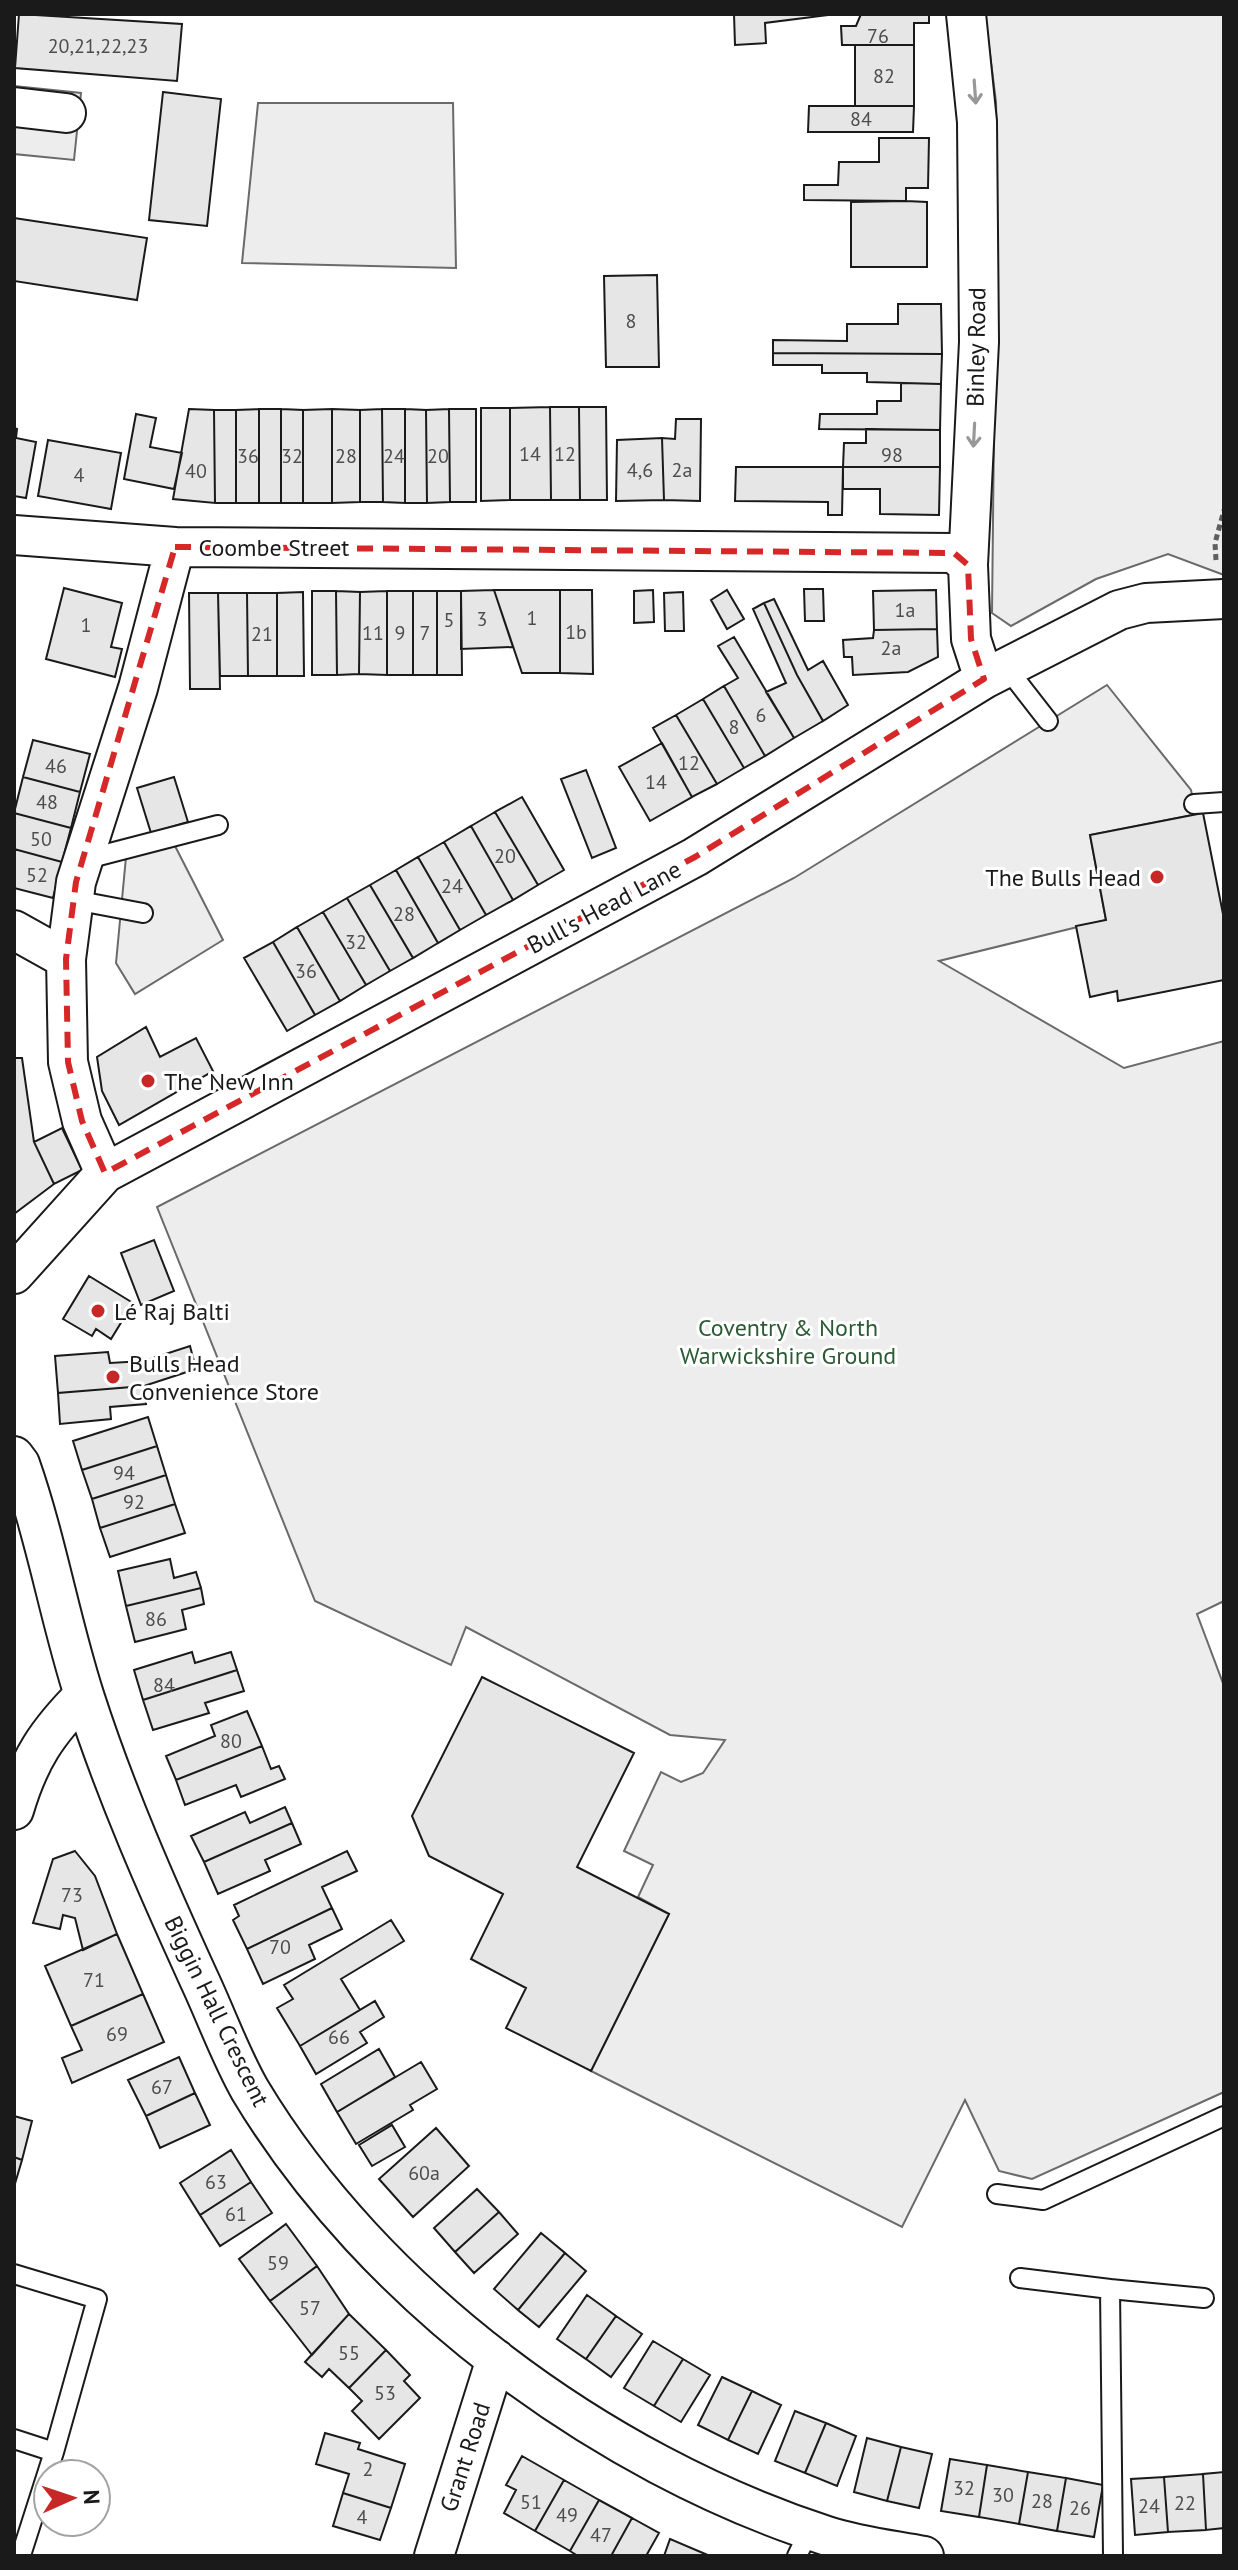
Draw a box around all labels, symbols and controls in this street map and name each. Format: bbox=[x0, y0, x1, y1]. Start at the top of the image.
house number: 76 bbox=[867, 23, 889, 49]
house number: 20,21,22,23 bbox=[48, 33, 148, 59]
house number: 82 bbox=[873, 63, 895, 89]
one-way arrow bbox=[968, 78, 983, 104]
house number: 84 bbox=[850, 106, 872, 132]
street label: Binley Road bbox=[959, 287, 993, 407]
house number: 8 bbox=[626, 308, 636, 334]
one-way arrow bbox=[966, 421, 981, 448]
house number: 14 bbox=[519, 441, 541, 467]
house number: 12 bbox=[554, 441, 576, 467]
house number: 98 bbox=[881, 442, 903, 468]
house number: 36 bbox=[237, 443, 259, 469]
house number: 32 bbox=[281, 443, 303, 469]
house number: 28 bbox=[335, 443, 357, 469]
house number: 24 bbox=[383, 443, 405, 469]
house number: 20 bbox=[427, 443, 449, 469]
house number: 4,6 bbox=[627, 457, 653, 483]
house number: 2a bbox=[672, 457, 692, 483]
house number: 40 bbox=[185, 458, 207, 484]
house number: 4 bbox=[74, 462, 85, 488]
street label: Coombe Street bbox=[199, 532, 349, 563]
house number: 1a bbox=[895, 597, 915, 623]
house number: 1 bbox=[527, 605, 537, 631]
house number: 3 bbox=[477, 606, 487, 632]
house number: 5 bbox=[444, 607, 454, 633]
house number: 1 bbox=[81, 612, 91, 638]
house number: 1b bbox=[565, 619, 587, 645]
house number: 11 bbox=[362, 620, 384, 646]
house number: 9 bbox=[395, 620, 405, 646]
house number: 7 bbox=[420, 620, 430, 646]
house number: 21 bbox=[251, 621, 273, 647]
house number: 2a bbox=[881, 635, 901, 661]
house number: 6 bbox=[756, 702, 766, 728]
house number: 8 bbox=[729, 714, 739, 740]
house number: 12 bbox=[678, 750, 700, 776]
house number: 46 bbox=[45, 753, 67, 779]
house number: 14 bbox=[645, 769, 667, 795]
house number: 48 bbox=[36, 789, 58, 815]
house number: 50 bbox=[30, 826, 52, 852]
house number: 20 bbox=[494, 843, 516, 869]
street label: Bull's Head Lane bbox=[522, 853, 686, 961]
house number: 52 bbox=[26, 862, 48, 888]
place label: The Bulls Head bbox=[985, 862, 1141, 893]
marker: The Bulls Head bbox=[1148, 868, 1166, 886]
house number: 24 bbox=[441, 873, 463, 899]
house number: 28 bbox=[393, 901, 415, 927]
house number: 32 bbox=[345, 929, 367, 955]
house number: 36 bbox=[295, 958, 317, 984]
place label: The New Inn bbox=[164, 1066, 294, 1097]
marker: The New Inn bbox=[139, 1072, 157, 1090]
place label: Lé Raj Balti bbox=[114, 1296, 230, 1327]
marker: Lé Raj Balti bbox=[89, 1302, 107, 1320]
park label: Coventry & North Warwickshire Ground bbox=[680, 1312, 896, 1371]
place label: Bulls Head Convenience Store bbox=[129, 1348, 319, 1407]
marker: Bulls Head Convenience Store bbox=[104, 1368, 122, 1386]
house number: 94 bbox=[113, 1460, 135, 1486]
house number: 92 bbox=[123, 1489, 145, 1515]
house number: 86 bbox=[145, 1606, 167, 1632]
house number: 84 bbox=[153, 1672, 175, 1698]
house number: 80 bbox=[220, 1728, 242, 1754]
house number: 73 bbox=[61, 1882, 83, 1908]
street label: Biggin Hall Crescent bbox=[157, 1911, 277, 2111]
house number: 70 bbox=[269, 1934, 291, 1960]
house number: 71 bbox=[83, 1967, 105, 1993]
house number: 69 bbox=[106, 2021, 128, 2047]
house number: 66 bbox=[328, 2024, 350, 2050]
house number: 67 bbox=[151, 2074, 173, 2100]
house number: 60a bbox=[408, 2160, 440, 2186]
house number: 63 bbox=[205, 2169, 227, 2195]
house number: 61 bbox=[225, 2201, 247, 2227]
house number: 59 bbox=[267, 2250, 289, 2276]
house number: 57 bbox=[299, 2295, 321, 2321]
house number: 55 bbox=[338, 2340, 360, 2366]
house number: 53 bbox=[374, 2380, 396, 2406]
street label: Grant Road bbox=[433, 2398, 497, 2516]
house number: 2 bbox=[363, 2456, 373, 2482]
north arrow bbox=[32, 2458, 112, 2538]
house number: 32 bbox=[953, 2475, 975, 2501]
house number: 30 bbox=[992, 2482, 1014, 2508]
house number: 28 bbox=[1031, 2488, 1053, 2514]
text: N bbox=[78, 2489, 106, 2505]
house number: 51 bbox=[520, 2489, 542, 2515]
house number: 22 bbox=[1174, 2490, 1196, 2516]
house number: 24 bbox=[1138, 2493, 1160, 2519]
house number: 26 bbox=[1069, 2495, 1091, 2521]
house number: 49 bbox=[556, 2502, 578, 2528]
house number: 4 bbox=[357, 2504, 368, 2530]
house number: 47 bbox=[590, 2522, 612, 2548]

